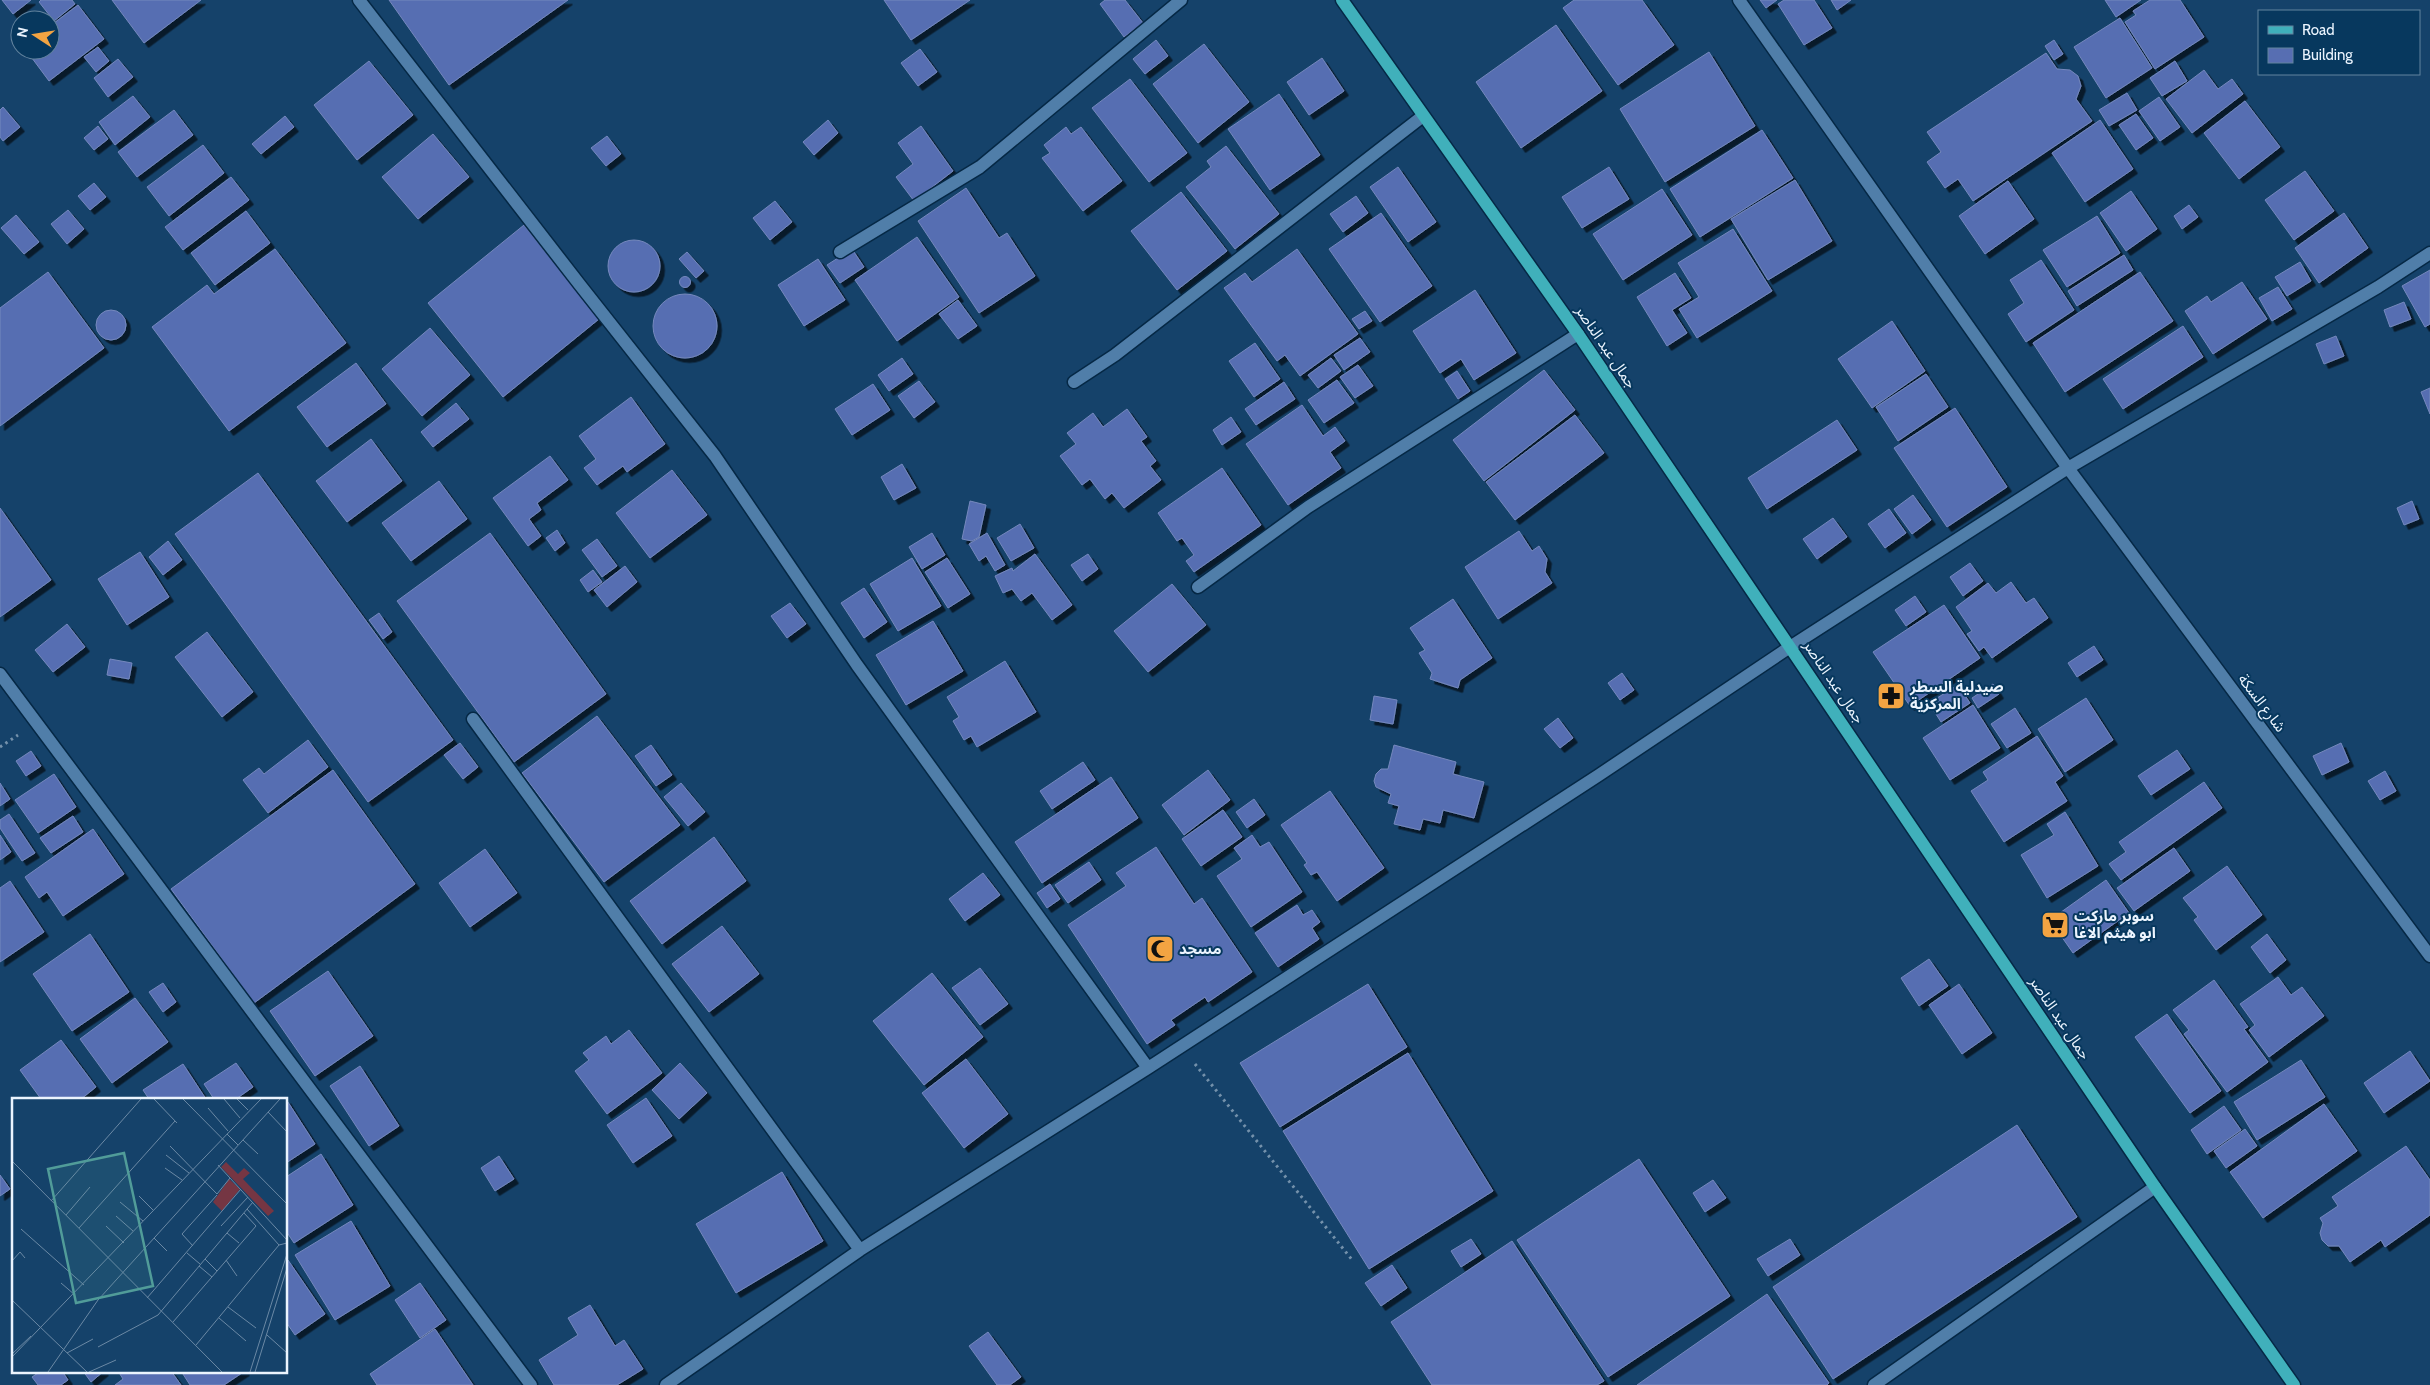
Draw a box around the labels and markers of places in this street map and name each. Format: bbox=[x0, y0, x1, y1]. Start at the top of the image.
place label: صيدلية السطر المركزية bbox=[1909, 678, 2004, 713]
pharmacy icon: صيدلية السطر المركزية bbox=[1876, 681, 1906, 711]
place label: سوبر ماركت ابو هيثم الاغا bbox=[2074, 907, 2156, 944]
supermarket icon: سوبر ماركت ابو هيثم الاغا bbox=[2040, 910, 2070, 940]
mosque icon: مسجد bbox=[1145, 934, 1175, 964]
place label: مسجد bbox=[1179, 940, 1221, 958]

